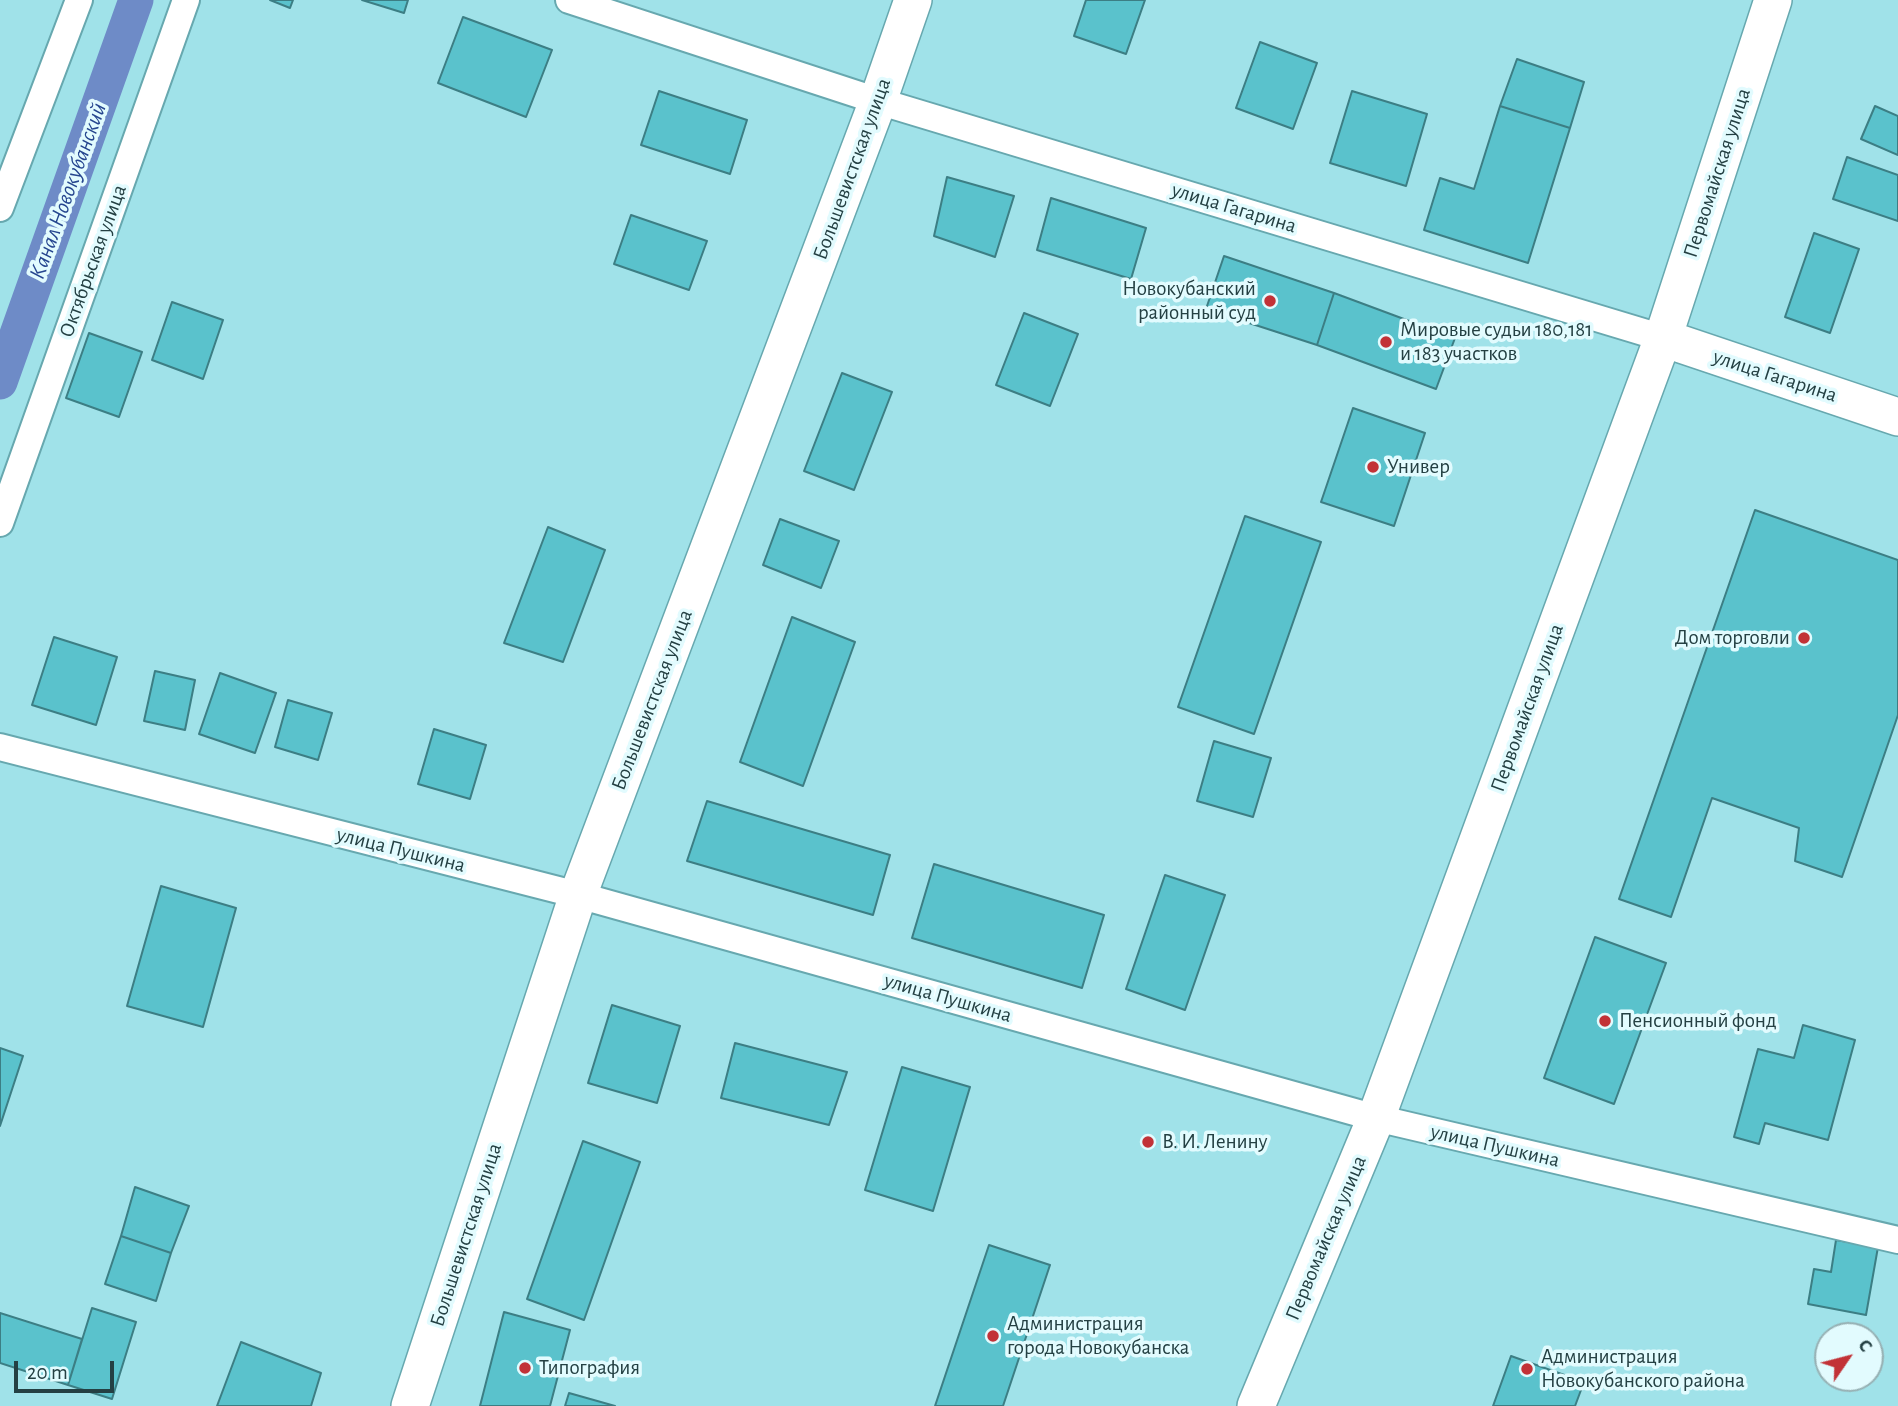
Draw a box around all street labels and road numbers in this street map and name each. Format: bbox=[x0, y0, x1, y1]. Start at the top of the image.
street label: Большевистская улица bbox=[807, 75, 897, 263]
street label: Первомайская улица bbox=[1678, 85, 1756, 261]
street label: улица Гагарина bbox=[1169, 177, 1299, 239]
street label: Октябрьская улица bbox=[54, 181, 132, 341]
street label: улица Гагарина bbox=[1710, 344, 1840, 408]
street label: Большевистская улица bbox=[606, 606, 698, 794]
street label: Первомайская улица bbox=[1485, 621, 1569, 795]
street label: улица Пушкина bbox=[334, 822, 468, 878]
street label: улица Пушкина bbox=[881, 968, 1015, 1028]
street label: улица Пушкина bbox=[1428, 1119, 1562, 1173]
street label: Большевистская улица bbox=[424, 1140, 508, 1330]
street label: Первомайская улица bbox=[1280, 1152, 1372, 1324]

